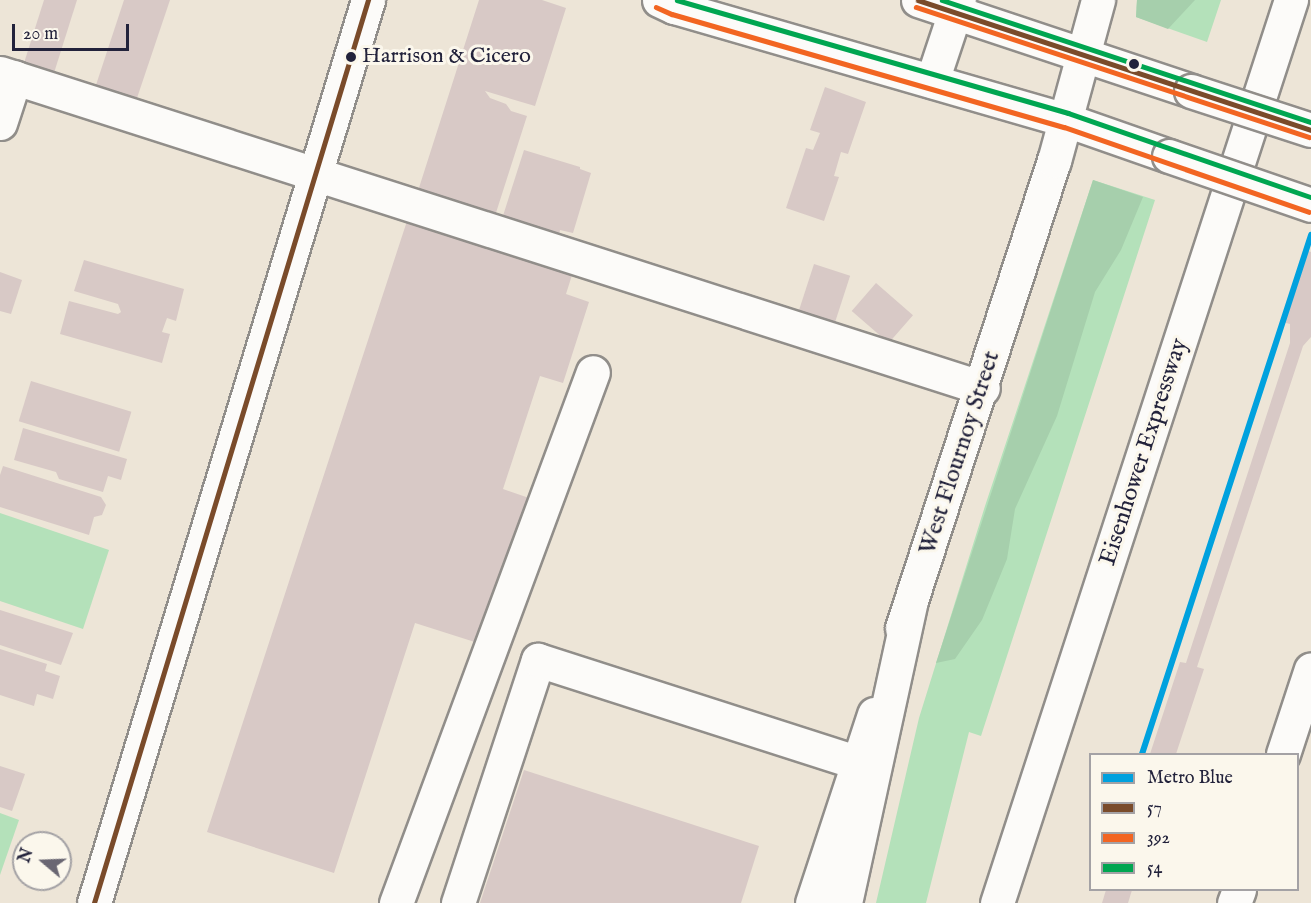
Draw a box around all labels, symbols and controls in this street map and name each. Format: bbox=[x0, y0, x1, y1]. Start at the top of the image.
scale bar bbox=[15, 12, 132, 50]
text: 20 m bbox=[23, 23, 58, 46]
place label: Harrison & Cicero bbox=[362, 44, 531, 70]
marker: Harrison & Cicero bbox=[345, 51, 357, 63]
unlabelled marker bbox=[1128, 58, 1140, 70]
street label: Eisenhower Expressway bbox=[1094, 335, 1194, 569]
street label: West Flournoy Street bbox=[913, 347, 1007, 559]
legend bbox=[1089, 753, 1299, 891]
text: Metro Blue bbox=[1147, 767, 1233, 790]
text: 57 bbox=[1147, 797, 1162, 820]
text: 392 bbox=[1147, 827, 1170, 850]
north arrow bbox=[12, 831, 72, 891]
text: N bbox=[15, 846, 39, 866]
text: 54 bbox=[1147, 857, 1162, 880]

